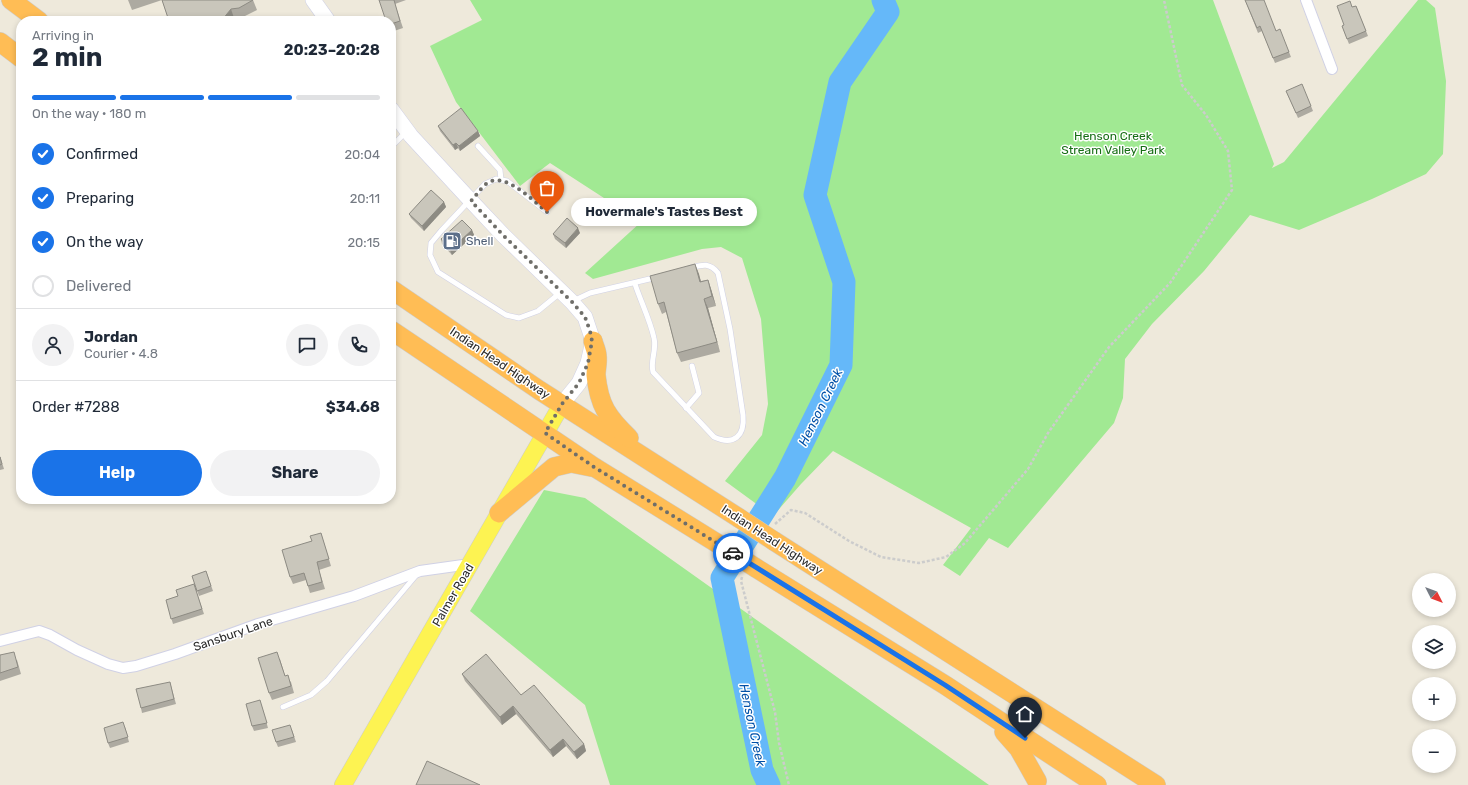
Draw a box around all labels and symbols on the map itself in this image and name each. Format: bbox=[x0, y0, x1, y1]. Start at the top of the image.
park label: Henson Creek Stream Valley Park bbox=[1061, 129, 1166, 157]
pin bbox=[530, 171, 564, 212]
callout: Hovermale's Tastes Best bbox=[571, 198, 757, 226]
fuel station icon: Shell bbox=[441, 230, 463, 252]
place label: Shell bbox=[466, 234, 493, 248]
street label: Indian Head Highway bbox=[447, 324, 553, 402]
water label: Henson Creek bbox=[795, 366, 846, 448]
street label: Indian Head Highway bbox=[719, 502, 826, 578]
courier bbox=[713, 533, 753, 573]
street label: Palmer Road bbox=[429, 561, 477, 629]
north arrow bbox=[1412, 573, 1456, 617]
street label: Sansbury Lane bbox=[191, 614, 275, 654]
water label: Henson Creek bbox=[736, 682, 769, 768]
pin bbox=[1008, 697, 1042, 738]

